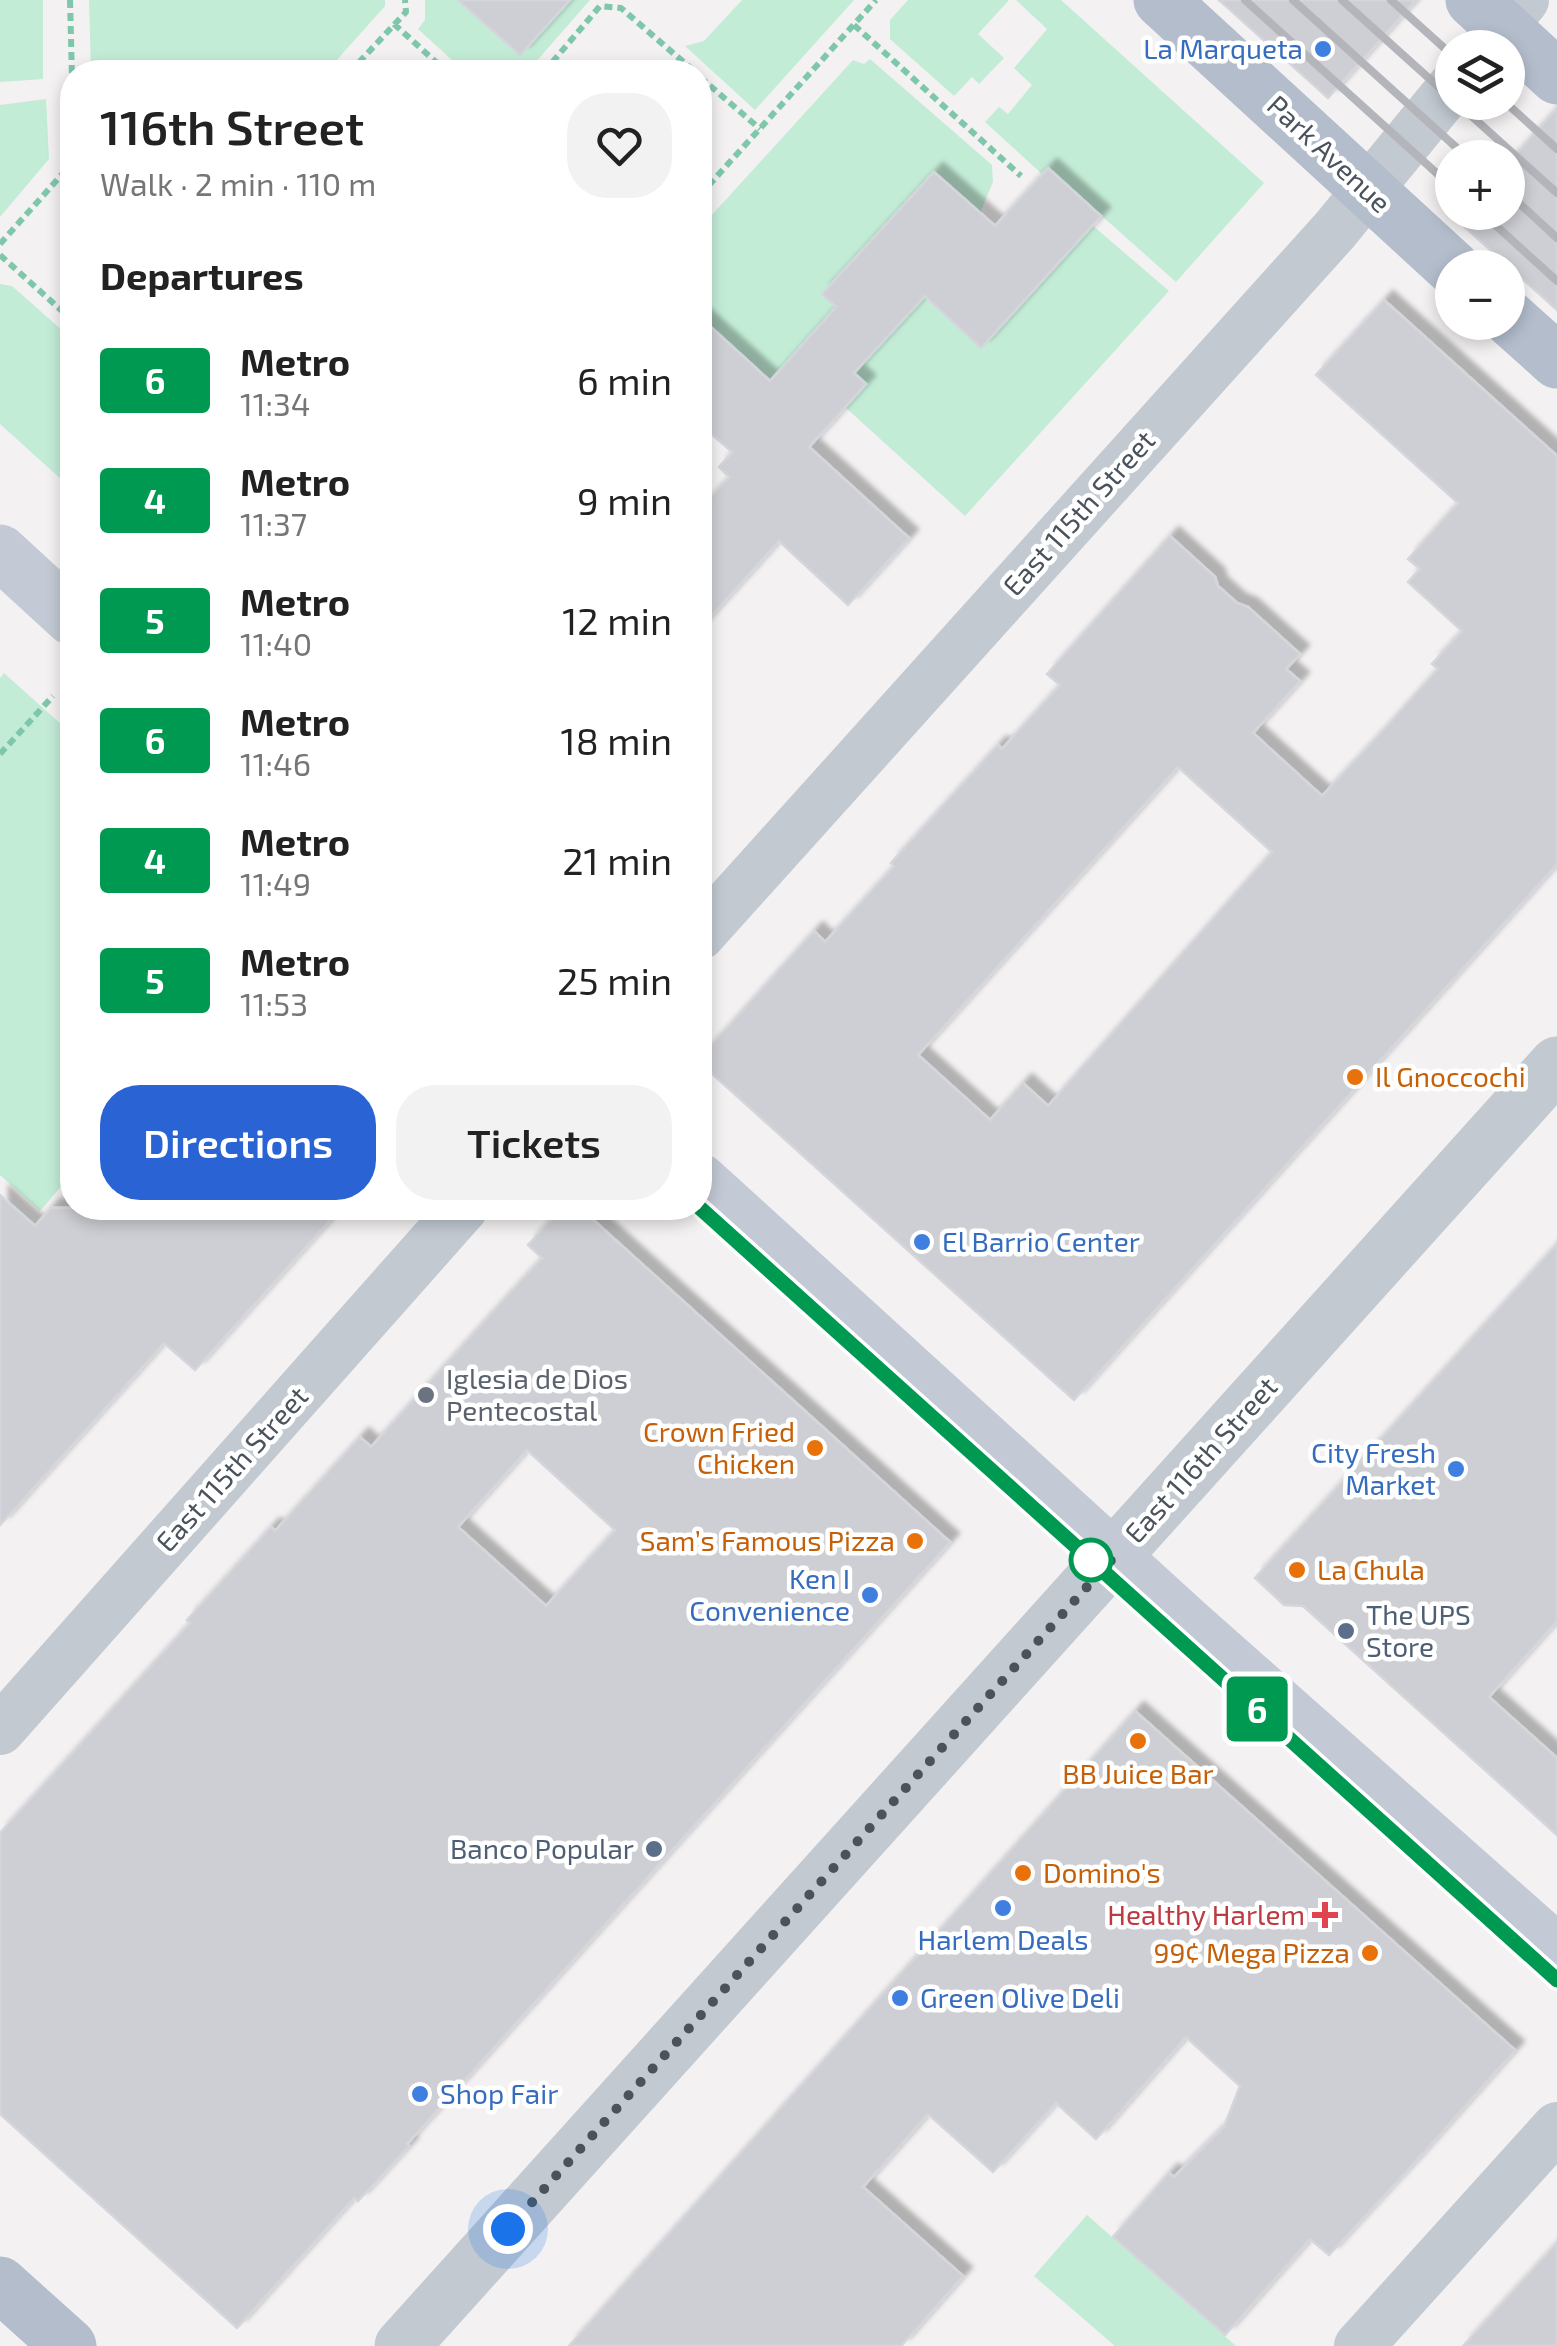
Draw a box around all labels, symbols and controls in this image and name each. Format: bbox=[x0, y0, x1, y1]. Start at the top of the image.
map controls bbox=[1435, 30, 1525, 340]
button: layers bbox=[1435, 30, 1525, 120]
place label: La Marqueta bbox=[1143, 31, 1303, 65]
marker: La Marqueta bbox=[1312, 38, 1334, 60]
street label: Park Avenue bbox=[1261, 88, 1398, 219]
button: heart bbox=[567, 93, 672, 198]
text: 116th Street bbox=[100, 97, 364, 155]
button: + bbox=[1435, 140, 1525, 230]
text: Walk · 2 min · 110 m bbox=[100, 164, 376, 202]
button: − bbox=[1435, 250, 1525, 340]
text: Departures bbox=[100, 252, 304, 298]
text: Metro bbox=[240, 338, 350, 384]
text: 6 min bbox=[577, 357, 672, 403]
text: 6 bbox=[145, 359, 165, 401]
text: 11:34 bbox=[240, 384, 311, 422]
street label: East 115th Street bbox=[995, 423, 1161, 602]
text: Metro bbox=[240, 458, 350, 504]
text: 9 min bbox=[577, 477, 672, 523]
text: 4 bbox=[144, 479, 166, 521]
text: 11:37 bbox=[240, 504, 307, 542]
text: Metro bbox=[240, 578, 350, 624]
text: 12 min bbox=[562, 597, 672, 643]
text: 5 bbox=[145, 599, 165, 641]
text: 11:40 bbox=[240, 624, 312, 662]
text: Metro bbox=[240, 698, 350, 744]
text: 18 min bbox=[561, 717, 672, 763]
text: 6 bbox=[145, 719, 165, 761]
text: 11:46 bbox=[240, 744, 311, 782]
text: Metro bbox=[240, 818, 350, 864]
text: 21 min bbox=[562, 837, 672, 883]
text: 4 bbox=[144, 839, 166, 881]
text: 11:49 bbox=[240, 864, 311, 902]
text: Metro bbox=[240, 938, 350, 984]
text: 25 min bbox=[557, 957, 672, 1003]
text: 5 bbox=[145, 959, 165, 1001]
text: 11:53 bbox=[240, 984, 308, 1022]
place label: Il Gnoccochi bbox=[1375, 1059, 1526, 1093]
marker: Il Gnoccochi bbox=[1344, 1066, 1366, 1088]
button: Directions bbox=[100, 1085, 376, 1200]
button: Tickets bbox=[396, 1085, 672, 1200]
place label: El Barrio Center bbox=[942, 1224, 1140, 1258]
marker: El Barrio Center bbox=[911, 1231, 933, 1253]
place label: Iglesia de Dios Pentecostal bbox=[446, 1361, 628, 1427]
street label: East 116th Street bbox=[1117, 1369, 1284, 1549]
street label: East 115th Street bbox=[148, 1379, 314, 1558]
marker: Iglesia de Dios Pentecostal bbox=[415, 1384, 437, 1406]
place label: Crown Fried Chicken bbox=[643, 1414, 795, 1480]
place label: City Fresh Market bbox=[1311, 1435, 1436, 1501]
marker: Crown Fried Chicken bbox=[804, 1437, 826, 1459]
marker: City Fresh Market bbox=[1445, 1458, 1467, 1480]
place label: Sam’s Famous Pizza bbox=[640, 1523, 895, 1557]
marker: Sam’s Famous Pizza bbox=[904, 1530, 926, 1552]
unlabelled marker bbox=[1070, 1539, 1112, 1581]
place label: La Chula bbox=[1317, 1552, 1425, 1586]
marker: La Chula bbox=[1286, 1559, 1308, 1581]
place label: Ken I Convenience bbox=[689, 1561, 850, 1627]
marker: Ken I Convenience bbox=[859, 1584, 881, 1606]
place label: The UPS Store bbox=[1366, 1597, 1471, 1663]
marker: The UPS Store bbox=[1335, 1620, 1357, 1642]
line badge: 6 bbox=[1224, 1676, 1290, 1742]
text: 6 bbox=[1247, 1688, 1267, 1730]
marker: BB Juice Bar bbox=[1127, 1730, 1149, 1752]
place label: BB Juice Bar bbox=[1062, 1756, 1214, 1790]
place label: Banco Popular bbox=[450, 1831, 634, 1865]
marker: Banco Popular bbox=[643, 1838, 665, 1860]
place label: Domino's bbox=[1043, 1855, 1161, 1889]
marker: Domino's bbox=[1012, 1862, 1034, 1884]
marker: Harlem Deals bbox=[992, 1897, 1014, 1919]
place label: Healthy Harlem bbox=[1107, 1897, 1305, 1931]
marker: Healthy Harlem bbox=[1314, 1904, 1336, 1926]
place label: Harlem Deals bbox=[918, 1922, 1088, 1956]
place label: 99¢ Mega Pizza bbox=[1153, 1935, 1350, 1969]
marker: 99¢ Mega Pizza bbox=[1359, 1942, 1381, 1964]
place label: Green Olive Deli bbox=[920, 1980, 1120, 2014]
marker: Green Olive Deli bbox=[889, 1987, 911, 2009]
place label: Shop Fair bbox=[440, 2076, 558, 2110]
marker: Shop Fair bbox=[409, 2083, 431, 2105]
your location bbox=[483, 2204, 533, 2254]

